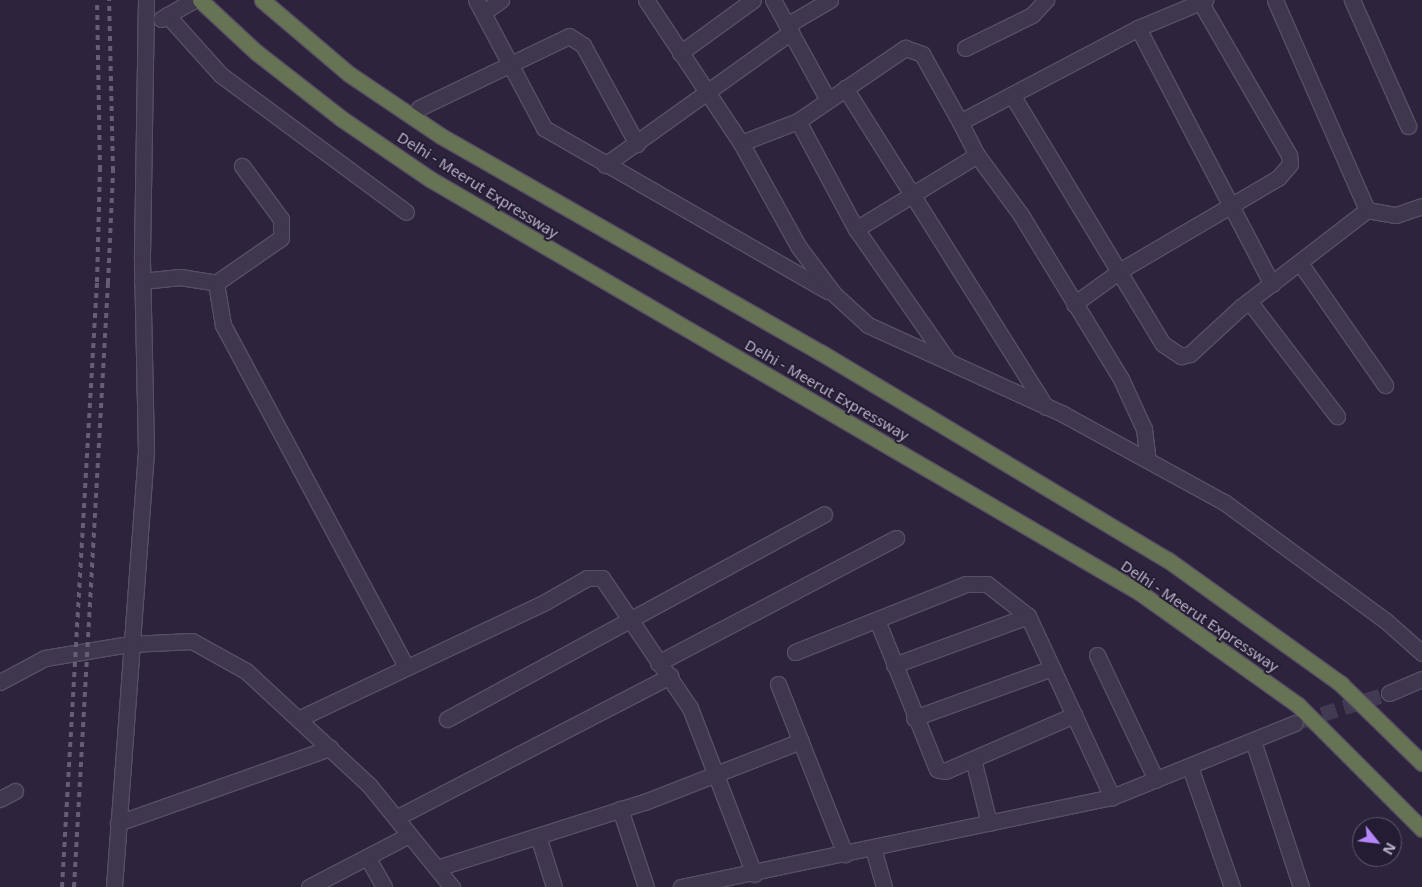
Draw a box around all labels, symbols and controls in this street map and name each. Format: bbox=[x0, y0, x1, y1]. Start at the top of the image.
street label: Delhi - Meerut Expressway bbox=[394, 128, 562, 242]
street label: Delhi - Meerut Expressway bbox=[742, 336, 912, 444]
street label: Delhi - Meerut Expressway bbox=[1118, 556, 1282, 676]
north arrow bbox=[1352, 817, 1402, 867]
text: N bbox=[1379, 839, 1401, 859]

